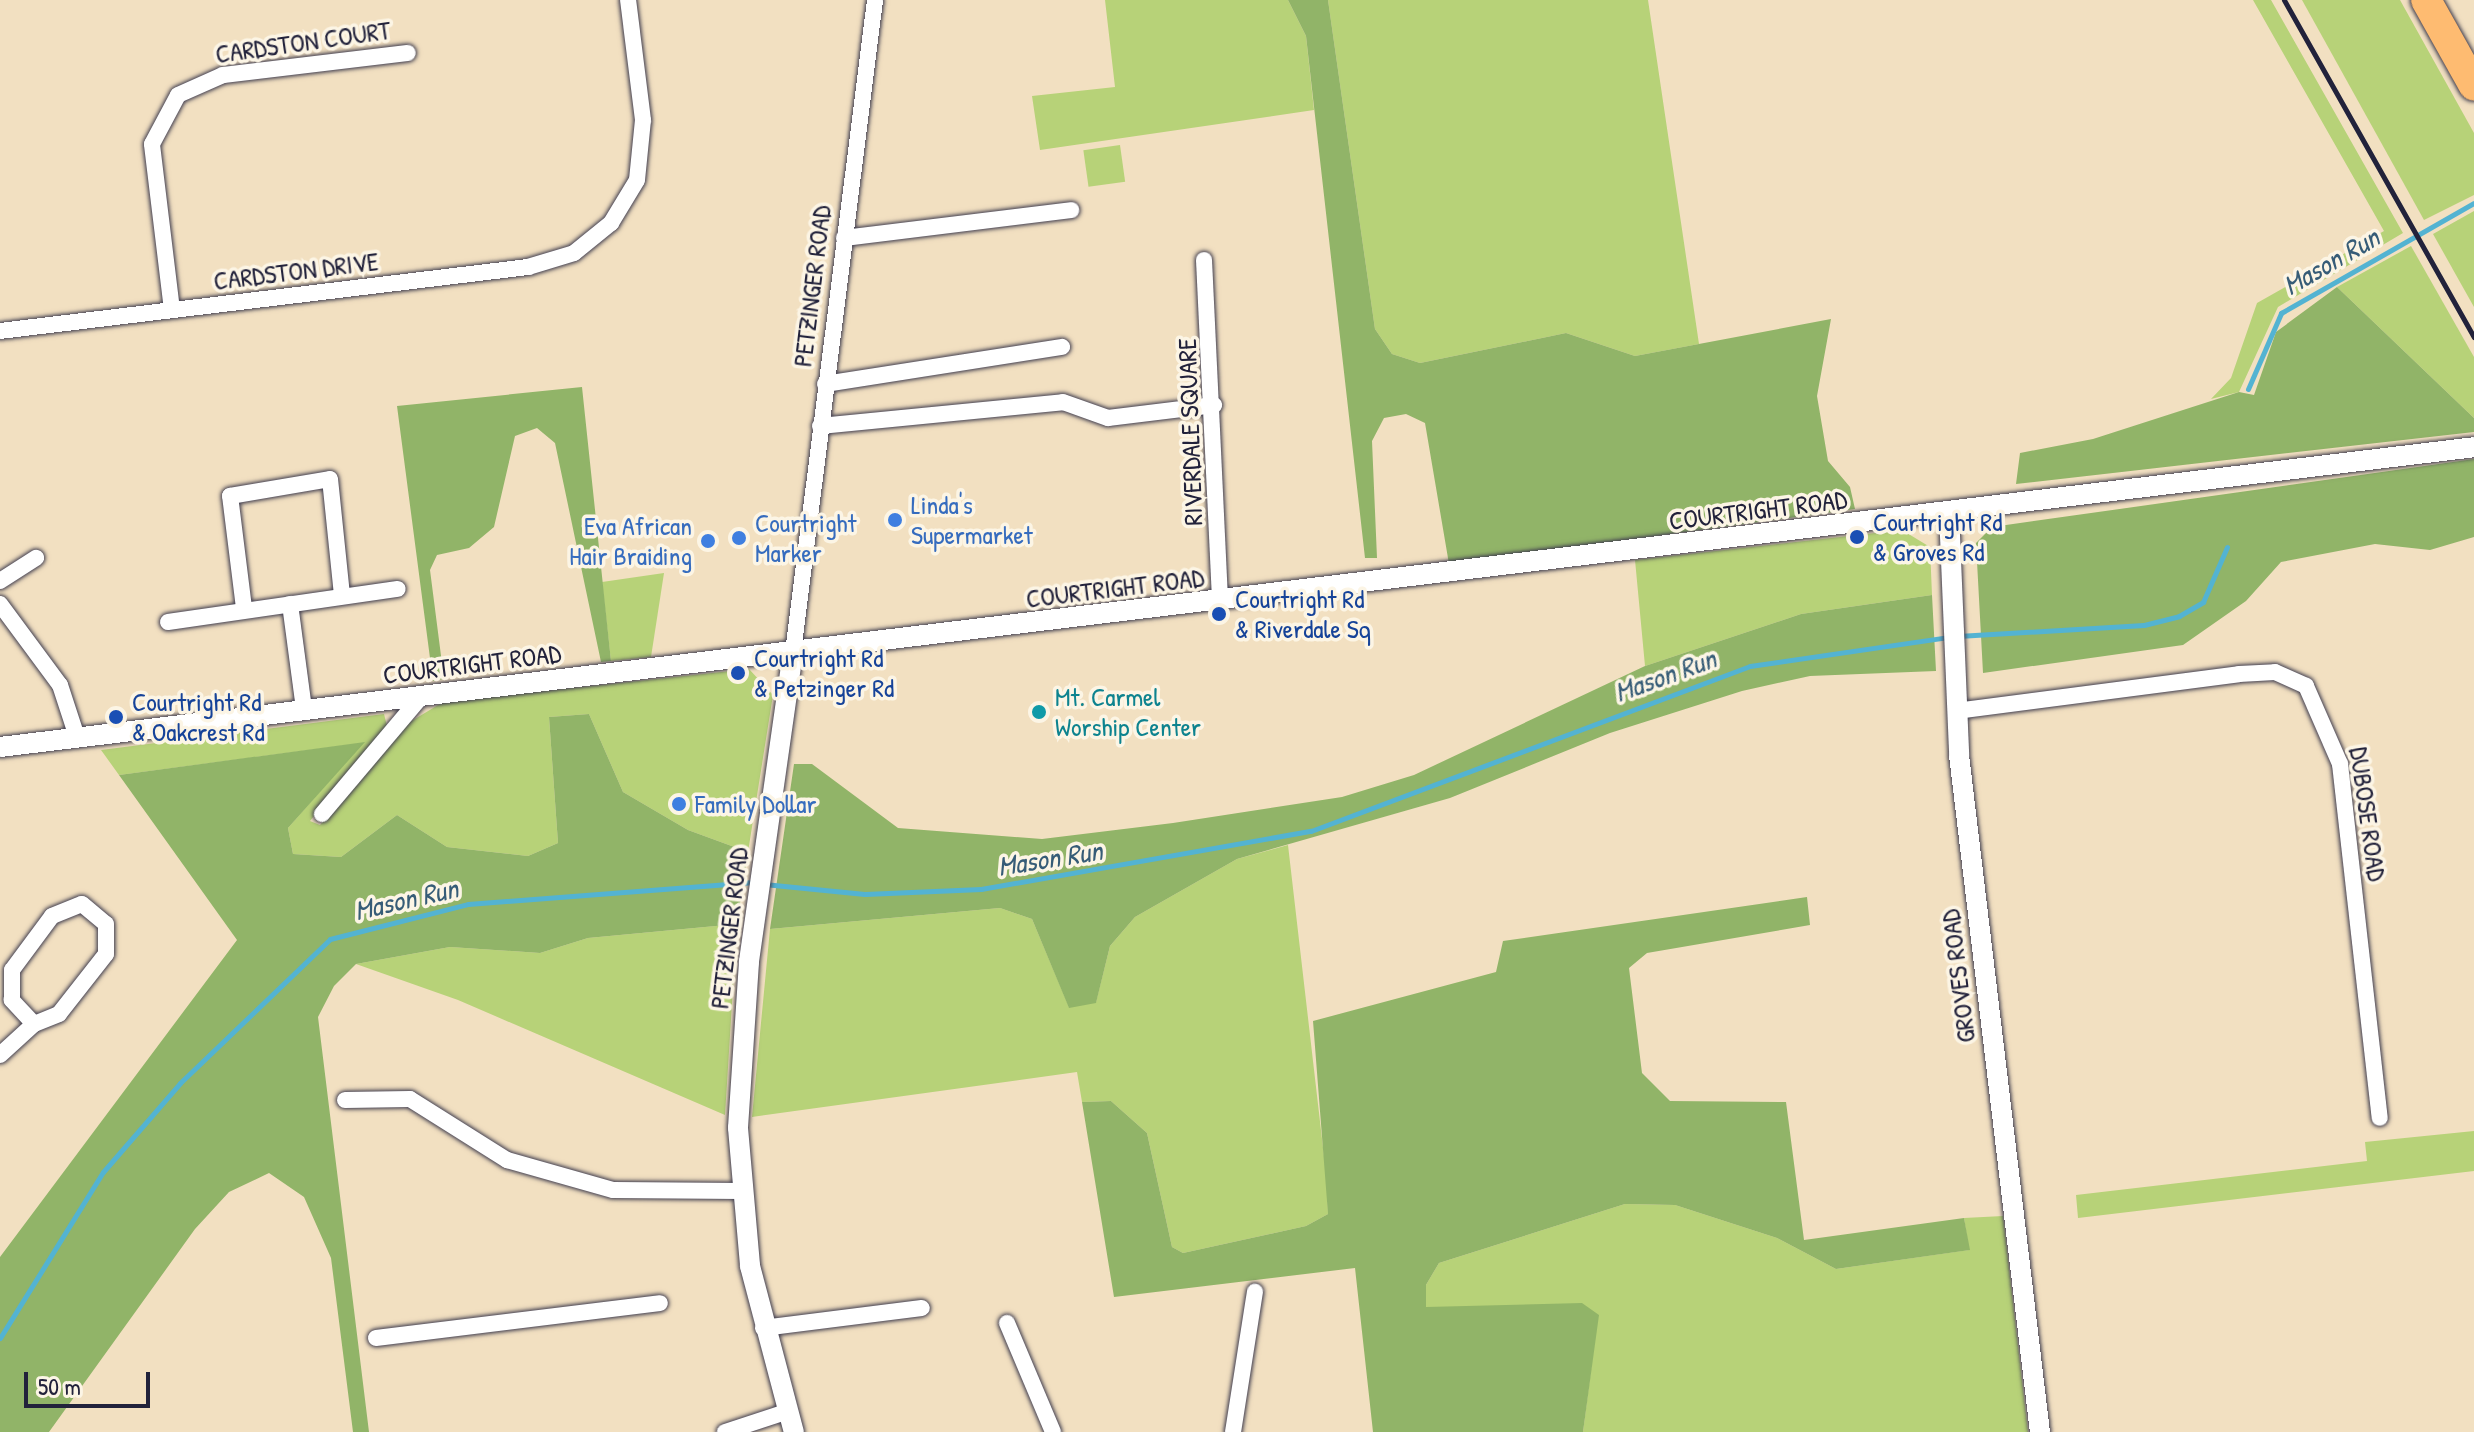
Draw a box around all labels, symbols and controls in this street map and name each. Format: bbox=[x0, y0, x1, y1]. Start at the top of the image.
street label: CARDSTON COURT bbox=[213, 14, 393, 70]
street label: PETZINGER ROAD bbox=[787, 204, 837, 368]
water label: Mason Run bbox=[2277, 220, 2385, 302]
street label: CARDSTON DRIVE bbox=[212, 245, 380, 297]
street label: RIVERDALE SQUARE bbox=[1171, 338, 1209, 526]
street label: COURTRIGHT ROAD bbox=[1667, 484, 1849, 536]
place label: Linda's Supermarket bbox=[911, 489, 1033, 550]
place label: Courtright Rd & Groves Rd bbox=[1873, 506, 2002, 568]
place label: Courtright Marker bbox=[755, 507, 856, 568]
place label: Eva African Hair Braiding bbox=[569, 510, 692, 572]
marker: Linda's Supermarket bbox=[886, 511, 904, 529]
marker: Courtright Rd & Groves Rd bbox=[1848, 528, 1866, 546]
marker: Courtright Marker bbox=[730, 529, 748, 547]
marker: Eva African Hair Braiding bbox=[699, 532, 717, 550]
street label: COURTRIGHT ROAD bbox=[1024, 562, 1206, 614]
place label: Courtright Rd & Riverdale Sq bbox=[1235, 583, 1371, 644]
marker: Courtright Rd & Riverdale Sq bbox=[1210, 605, 1228, 623]
street label: COURTRIGHT ROAD bbox=[381, 638, 563, 690]
water label: Mason Run bbox=[1610, 641, 1720, 709]
place label: Courtright Rd & Petzinger Rd bbox=[754, 642, 894, 704]
marker: Courtright Rd & Petzinger Rd bbox=[729, 664, 747, 682]
place label: Mt. Carmel Worship Center bbox=[1055, 681, 1201, 742]
place label: Courtright Rd & Oakcrest Rd bbox=[132, 686, 265, 748]
marker: Mt. Carmel Worship Center bbox=[1030, 703, 1048, 721]
marker: Courtright Rd & Oakcrest Rd bbox=[107, 708, 125, 726]
street label: DUBOSE ROAD bbox=[2343, 745, 2393, 883]
place label: Family Dollar bbox=[695, 788, 817, 820]
marker: Family Dollar bbox=[670, 795, 688, 813]
water label: Mason Run bbox=[995, 833, 1105, 883]
street label: PETZINGER ROAD bbox=[704, 846, 754, 1010]
water label: Mason Run bbox=[351, 871, 461, 927]
street label: GROVES ROAD bbox=[1934, 908, 1982, 1044]
scale bar bbox=[28, 1356, 154, 1406]
text: 50 m bbox=[38, 1370, 81, 1402]

